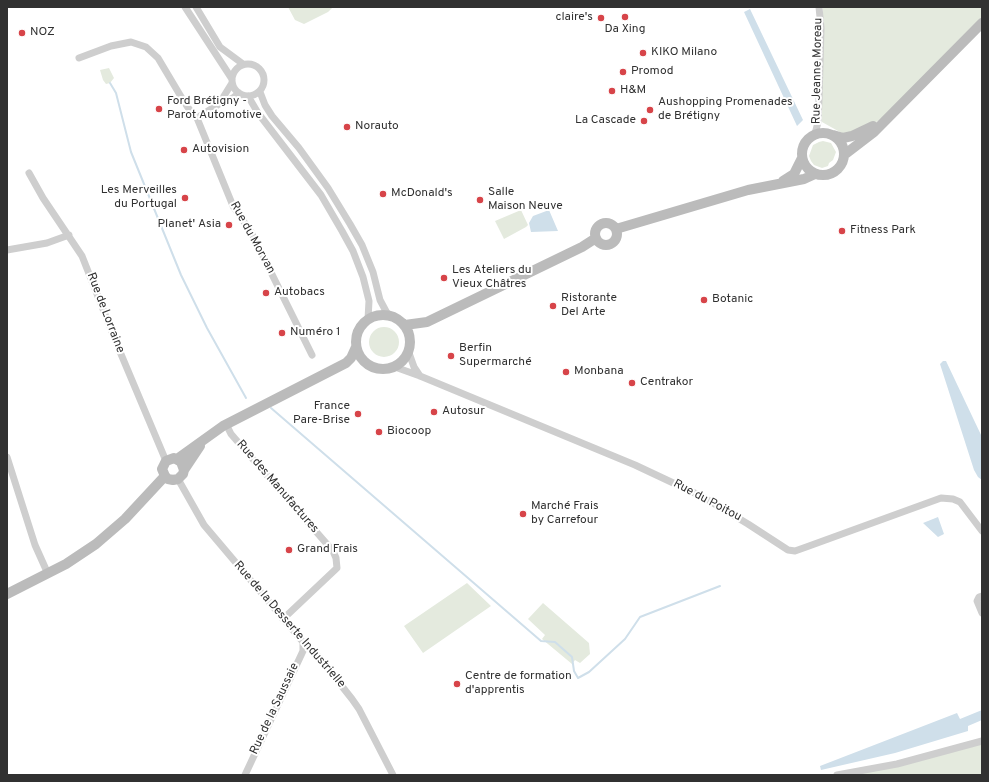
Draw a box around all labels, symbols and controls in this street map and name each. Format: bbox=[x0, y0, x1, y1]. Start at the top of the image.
place label: claire's bbox=[555, 11, 593, 25]
marker: Da Xing bbox=[620, 12, 630, 22]
marker: claire's bbox=[596, 13, 606, 23]
street label: Rue Jeanne Moreau bbox=[810, 18, 826, 124]
place label: Da Xing bbox=[605, 23, 645, 37]
place label: NOZ bbox=[30, 26, 55, 40]
marker: NOZ bbox=[17, 28, 27, 38]
place label: KIKO Milano bbox=[651, 46, 717, 60]
marker: KIKO Milano bbox=[638, 48, 648, 58]
place label: Promod bbox=[631, 65, 674, 79]
marker: Promod bbox=[618, 67, 628, 77]
place label: H&M bbox=[620, 84, 646, 98]
marker: H&M bbox=[607, 86, 617, 96]
place label: Ford Brétigny - Parot Automotive bbox=[167, 95, 262, 123]
place label: Aushopping Promenades de Brétigny bbox=[658, 96, 793, 124]
marker: Ford Brétigny - Parot Automotive bbox=[154, 104, 164, 114]
marker: Aushopping Promenades de Brétigny bbox=[645, 105, 655, 115]
place label: La Cascade bbox=[575, 114, 636, 128]
marker: La Cascade bbox=[639, 116, 649, 126]
place label: Norauto bbox=[355, 120, 399, 134]
marker: Norauto bbox=[342, 122, 352, 132]
place label: Autovision bbox=[192, 143, 249, 157]
marker: Autovision bbox=[179, 145, 189, 155]
place label: Les Merveilles du Portugal bbox=[101, 184, 177, 212]
place label: Salle Maison Neuve bbox=[488, 186, 563, 214]
place label: McDonald's bbox=[391, 187, 453, 201]
marker: McDonald's bbox=[378, 189, 388, 199]
marker: Les Merveilles du Portugal bbox=[180, 193, 190, 203]
marker: Salle Maison Neuve bbox=[475, 195, 485, 205]
street label: Rue du Morvan bbox=[226, 199, 278, 277]
place label: Planet' Asia bbox=[158, 218, 221, 232]
marker: Planet' Asia bbox=[224, 220, 234, 230]
place label: Fitness Park bbox=[850, 224, 916, 238]
marker: Fitness Park bbox=[837, 226, 847, 236]
place label: Les Ateliers du Vieux Châtres bbox=[452, 264, 532, 292]
street label: Rue de Lorraine bbox=[83, 271, 127, 355]
marker: Les Ateliers du Vieux Châtres bbox=[439, 273, 449, 283]
place label: Autobacs bbox=[274, 286, 325, 300]
marker: Autobacs bbox=[261, 288, 271, 298]
place label: Ristorante Del Arte bbox=[561, 292, 617, 320]
place label: Botanic bbox=[712, 293, 753, 307]
marker: Botanic bbox=[699, 295, 709, 305]
marker: Ristorante Del Arte bbox=[548, 301, 558, 311]
place label: Numéro 1 bbox=[290, 326, 340, 340]
marker: Numéro 1 bbox=[277, 328, 287, 338]
place label: Berfin Supermarché bbox=[459, 342, 532, 370]
marker: Berfin Supermarché bbox=[446, 351, 456, 361]
place label: Monbana bbox=[574, 365, 624, 379]
marker: Monbana bbox=[561, 367, 571, 377]
place label: Centrakor bbox=[640, 376, 693, 390]
marker: Centrakor bbox=[627, 378, 637, 388]
place label: France Pare-Brise bbox=[293, 400, 350, 428]
place label: Autosur bbox=[442, 405, 485, 419]
marker: Autosur bbox=[429, 407, 439, 417]
marker: France Pare-Brise bbox=[353, 409, 363, 419]
place label: Biocoop bbox=[387, 425, 431, 439]
marker: Biocoop bbox=[374, 427, 384, 437]
street label: Rue des Manufactures bbox=[233, 438, 321, 536]
street label: Rue du Poitou bbox=[670, 477, 744, 525]
place label: Marché Frais by Carrefour bbox=[531, 500, 599, 528]
marker: Marché Frais by Carrefour bbox=[518, 509, 528, 519]
place label: Grand Frais bbox=[297, 543, 358, 557]
marker: Grand Frais bbox=[284, 545, 294, 555]
street label: Rue de la Desserte Industrielle bbox=[230, 559, 348, 691]
street label: Rue de la Saussaie bbox=[247, 661, 303, 757]
place label: Centre de formation d'apprentis bbox=[465, 670, 572, 698]
marker: Centre de formation d'apprentis bbox=[452, 679, 462, 689]

